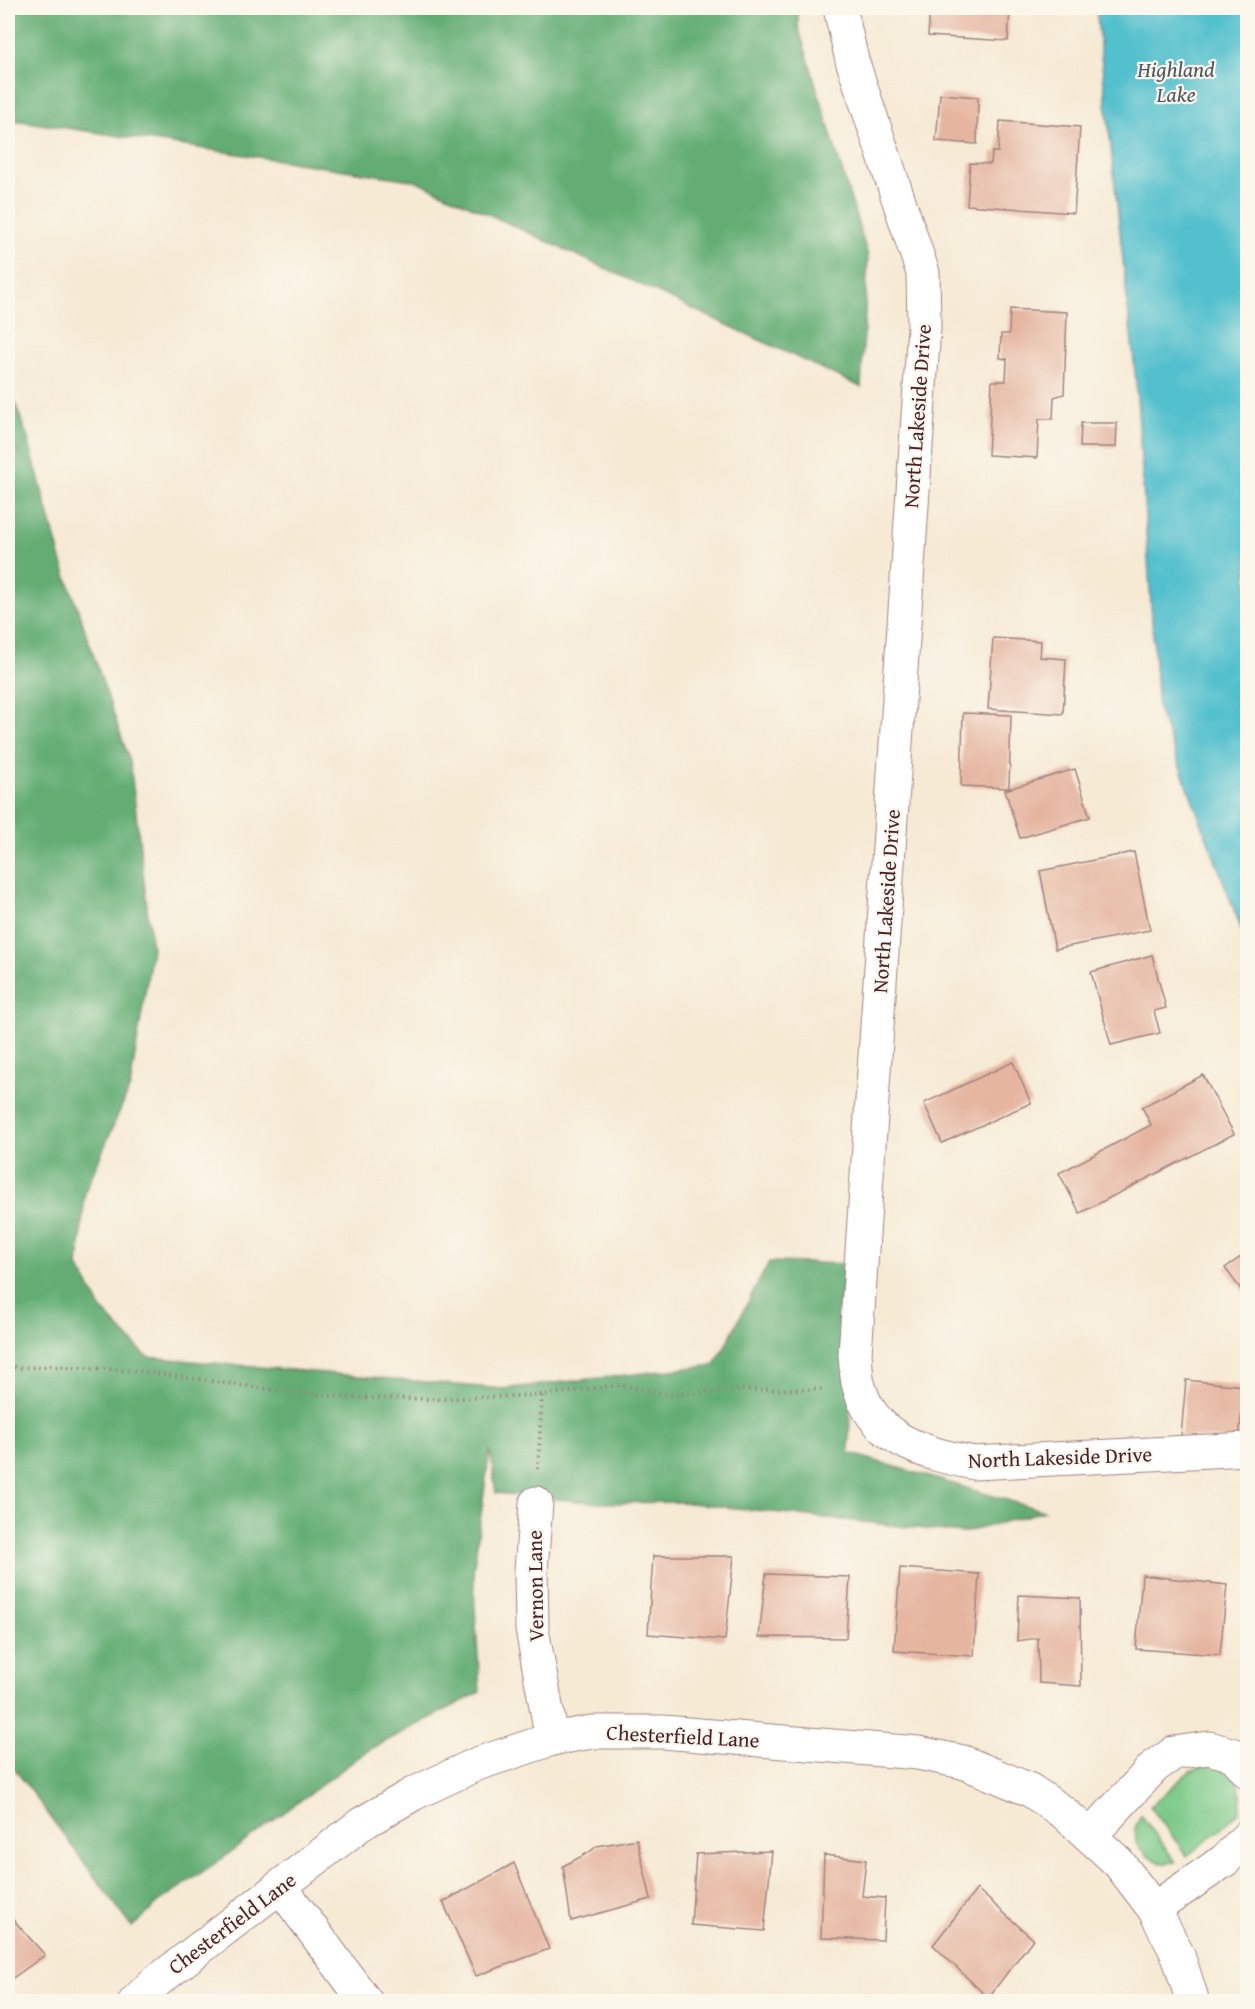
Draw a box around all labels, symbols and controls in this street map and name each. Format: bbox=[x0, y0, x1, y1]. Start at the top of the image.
water label: Highland Lake bbox=[1136, 53, 1215, 110]
street label: North Lakeside Drive bbox=[895, 323, 939, 509]
street label: North Lakeside Drive bbox=[864, 808, 908, 994]
street label: North Lakeside Drive bbox=[967, 1438, 1153, 1476]
street label: Vernon Lane bbox=[519, 1530, 551, 1642]
street label: Chesterfield Lane bbox=[606, 1717, 761, 1755]
street label: Chesterfield Lane bbox=[161, 1864, 303, 1982]

